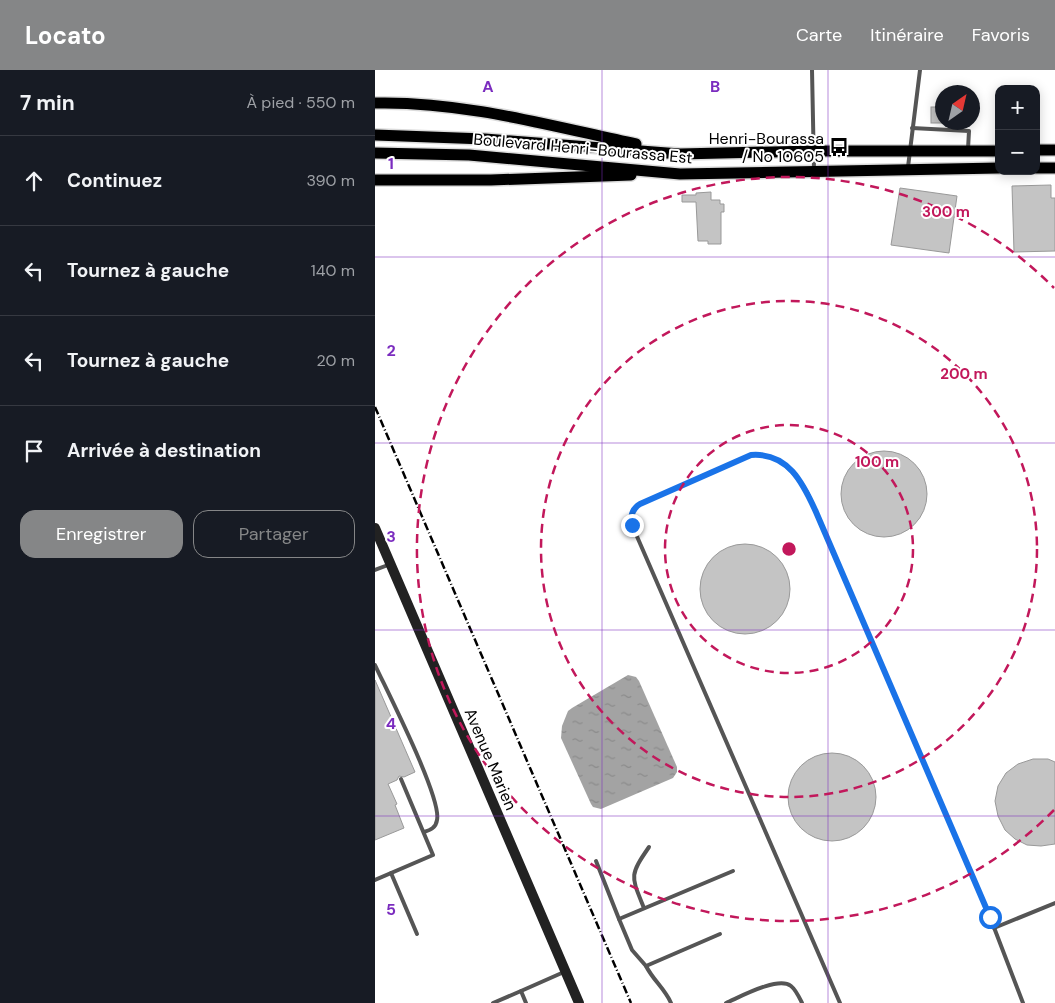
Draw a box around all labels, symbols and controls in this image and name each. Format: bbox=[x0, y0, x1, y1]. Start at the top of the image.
text: Locato bbox=[25, 20, 106, 51]
text: Carte bbox=[796, 23, 842, 47]
text: Itinéraire bbox=[870, 23, 944, 47]
text: Favoris bbox=[972, 23, 1030, 47]
text: A bbox=[482, 76, 494, 97]
text: B bbox=[710, 76, 720, 97]
north arrow bbox=[935, 85, 980, 130]
map controls bbox=[995, 85, 1040, 175]
button: + bbox=[995, 85, 1040, 130]
text: 7 min bbox=[20, 89, 75, 117]
text: À pied · 550 m bbox=[246, 92, 355, 113]
street label: Boulevard Henri-Bourassa Est bbox=[473, 128, 693, 169]
place label: Henri-Bourassa / No 10605 bbox=[709, 128, 824, 167]
button: − bbox=[995, 130, 1040, 175]
bus stop icon: Henri-Bourassa / No 10605 bbox=[828, 136, 850, 158]
text: 1 bbox=[388, 153, 394, 174]
icon: ahead bbox=[20, 167, 48, 195]
text: Continuez bbox=[67, 168, 162, 193]
text: 390 m bbox=[307, 170, 355, 191]
text: 300 m bbox=[922, 202, 970, 222]
icon: left bbox=[20, 257, 48, 285]
text: Tournez à gauche bbox=[67, 258, 229, 283]
text: 140 m bbox=[311, 260, 355, 281]
text: 2 bbox=[386, 340, 396, 361]
icon: left bbox=[20, 347, 48, 375]
text: Tournez à gauche bbox=[67, 348, 229, 373]
text: 20 m bbox=[316, 350, 355, 371]
text: 200 m bbox=[940, 364, 988, 384]
icon: arrive bbox=[20, 437, 48, 465]
text: Arrivée à destination bbox=[67, 438, 261, 463]
text: 100 m bbox=[855, 452, 899, 472]
button: Enregistrer bbox=[20, 510, 183, 558]
button: Partager bbox=[193, 510, 355, 558]
route end bbox=[621, 514, 644, 537]
text: 3 bbox=[386, 526, 396, 547]
centre of rings bbox=[780, 540, 798, 558]
street label: Avenue Marien bbox=[460, 705, 521, 813]
text: 4 bbox=[386, 713, 396, 734]
text: 5 bbox=[386, 899, 396, 920]
route start bbox=[979, 906, 1002, 929]

